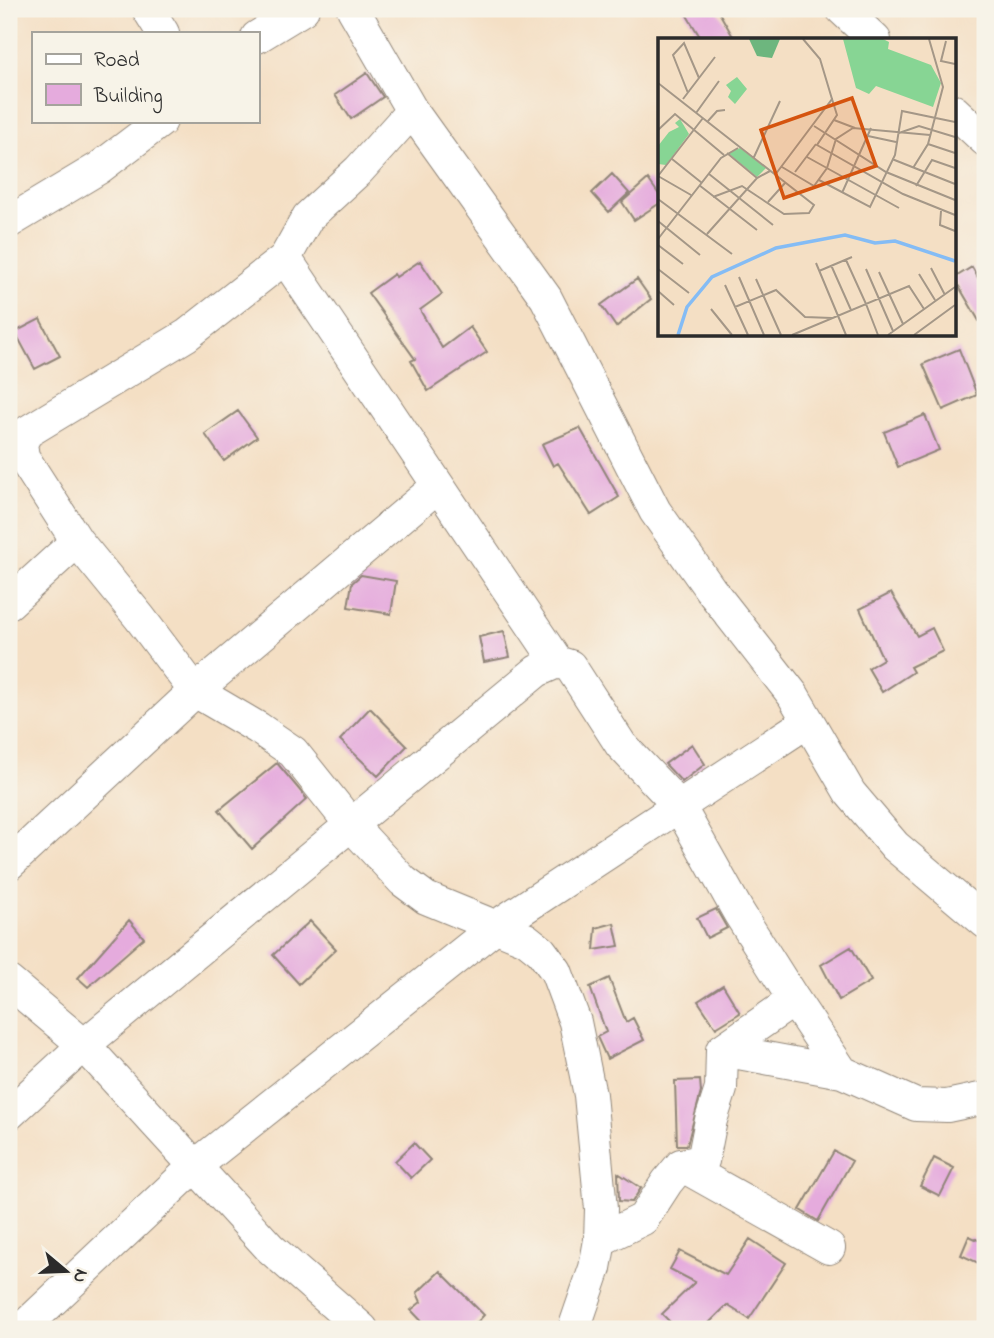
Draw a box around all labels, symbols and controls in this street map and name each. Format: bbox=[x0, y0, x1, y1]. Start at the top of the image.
legend bbox=[32, 32, 259, 122]
inset map bbox=[658, 38, 956, 336]
text: Road bbox=[94, 46, 140, 76]
text: Building bbox=[93, 82, 163, 114]
north arrow bbox=[32, 1236, 102, 1306]
text: N bbox=[65, 1265, 95, 1286]

